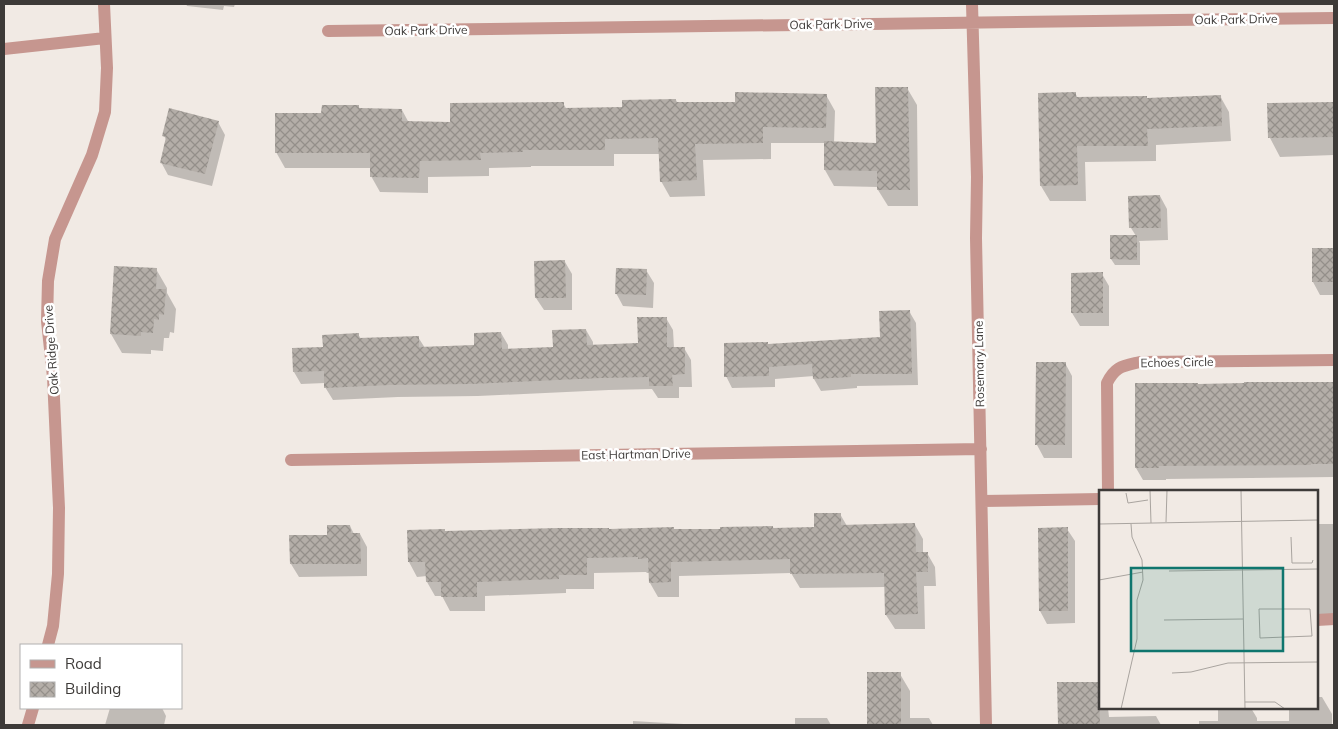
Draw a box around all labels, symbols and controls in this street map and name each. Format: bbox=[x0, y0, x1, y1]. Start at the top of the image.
street label: Oak Park Drive bbox=[1194, 11, 1278, 27]
street label: Oak Park Drive bbox=[789, 16, 873, 32]
street label: Oak Park Drive bbox=[384, 22, 468, 38]
street label: Oak Ridge Drive bbox=[40, 305, 62, 395]
street label: Rosemary Lane bbox=[971, 320, 987, 408]
street label: Echoes Circle bbox=[1140, 354, 1214, 370]
street label: East Hartman Drive bbox=[581, 446, 691, 462]
inset map bbox=[1099, 490, 1318, 709]
legend bbox=[20, 644, 182, 709]
text: Road bbox=[65, 654, 102, 673]
text: Building bbox=[65, 679, 121, 698]

